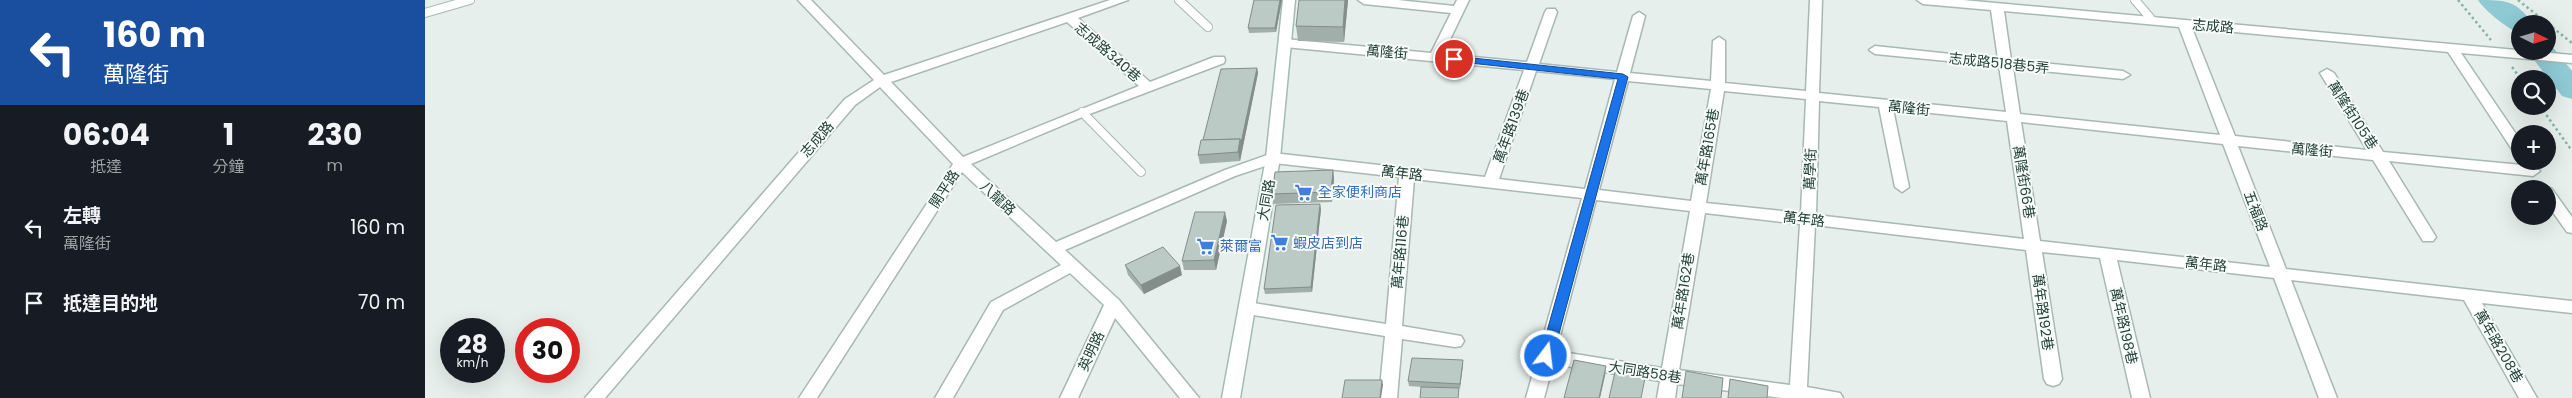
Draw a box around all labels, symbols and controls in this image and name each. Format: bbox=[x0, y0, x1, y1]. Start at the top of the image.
text: 160 m bbox=[103, 10, 206, 59]
street label: 志成路 bbox=[2191, 14, 2235, 38]
north arrow bbox=[2511, 15, 2556, 60]
map controls bbox=[2511, 15, 2556, 225]
street label: 志成路340巷 bbox=[1071, 18, 1145, 86]
icon: left bbox=[20, 20, 85, 85]
pin bbox=[1433, 38, 1475, 80]
street label: 萬隆街 bbox=[1365, 40, 1409, 64]
icon: arrive bbox=[1440, 45, 1468, 73]
street label: 志成路518巷5弄 bbox=[1948, 48, 2050, 78]
text: 萬隆街 bbox=[103, 59, 169, 90]
button: search bbox=[2511, 70, 2556, 115]
street label: 萬隆街105巷 bbox=[2323, 77, 2383, 153]
street label: 萬年路139巷 bbox=[1488, 86, 1534, 166]
street label: 萬隆街 bbox=[1887, 96, 1931, 120]
street label: 萬年路165巷 bbox=[1690, 107, 1724, 187]
text: 06:04 bbox=[63, 113, 150, 156]
text: 1 bbox=[223, 113, 234, 156]
text: 230 bbox=[307, 113, 362, 156]
street label: 志成路 bbox=[796, 117, 838, 161]
button: + bbox=[2511, 125, 2556, 170]
street label: 萬隆街 bbox=[2290, 138, 2334, 162]
street label: 萬隆街66巷 bbox=[2008, 144, 2040, 220]
street label: 萬學街 bbox=[1799, 148, 1821, 190]
text: m bbox=[327, 154, 343, 177]
text: 抵達 bbox=[90, 155, 122, 178]
text: 分鐘 bbox=[213, 155, 245, 178]
street label: 萬年路 bbox=[1380, 161, 1424, 185]
street label: 開平路 bbox=[924, 166, 964, 212]
street label: 八龍路 bbox=[976, 176, 1020, 220]
street label: 大同路 bbox=[1253, 178, 1279, 222]
button: − bbox=[2511, 180, 2556, 225]
supermarket icon: 全家便利商店 bbox=[1294, 182, 1314, 202]
place label: 全家便利商店 bbox=[1318, 182, 1402, 202]
street label: 五福路 bbox=[2239, 188, 2273, 234]
text: 左轉 bbox=[63, 202, 101, 229]
street label: 萬年路 bbox=[1782, 207, 1826, 231]
icon: left bbox=[20, 214, 48, 242]
text: 160 m bbox=[350, 214, 405, 241]
street label: 萬年路116巷 bbox=[1387, 214, 1413, 290]
text: 萬隆街 bbox=[63, 232, 111, 255]
supermarket icon: 蝦皮店到店 bbox=[1269, 233, 1289, 253]
place label: 蝦皮店到店 bbox=[1293, 233, 1363, 253]
supermarket icon: 萊爾富 bbox=[1196, 236, 1216, 256]
place label: 萊爾富 bbox=[1220, 236, 1262, 256]
street label: 萬年路162巷 bbox=[1667, 251, 1699, 331]
street label: 萬年路 bbox=[2184, 252, 2228, 276]
street label: 萬年路192巷 bbox=[2028, 272, 2058, 352]
street label: 萬年路198巷 bbox=[2105, 286, 2143, 366]
icon: arrive bbox=[20, 289, 48, 317]
text: 70 m bbox=[358, 289, 405, 316]
text: 抵達目的地 bbox=[63, 290, 158, 317]
street label: 萬年路208巷 bbox=[2470, 306, 2528, 386]
speed limit sign: 30 bbox=[515, 318, 580, 383]
text: 28 bbox=[457, 327, 488, 362]
street label: 英明路 bbox=[1073, 328, 1109, 374]
position arrow bbox=[1519, 329, 1571, 381]
text: km/h bbox=[457, 354, 488, 371]
street label: 大同路58巷 bbox=[1607, 356, 1683, 388]

